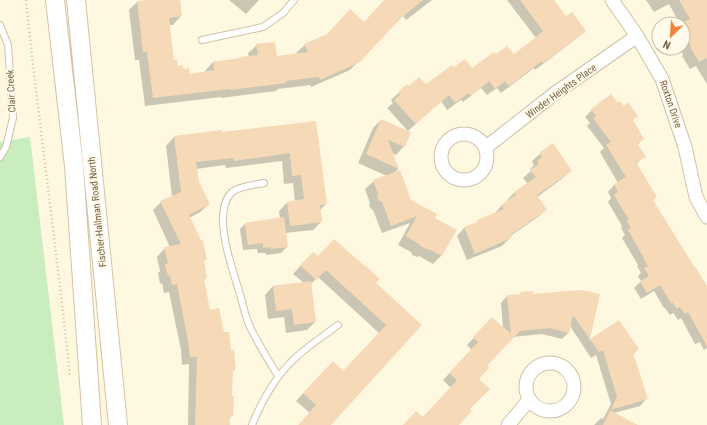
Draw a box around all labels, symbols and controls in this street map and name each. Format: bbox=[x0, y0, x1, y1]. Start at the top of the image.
north arrow bbox=[651, 16, 691, 56]
text: N bbox=[661, 37, 673, 52]
street label: Winder Heights Place bbox=[524, 62, 599, 120]
street label: Clair Creek bbox=[4, 69, 18, 113]
street label: Roxton Drive bbox=[658, 79, 684, 130]
street label: Fischer-Hallman Road North bbox=[86, 156, 108, 268]

